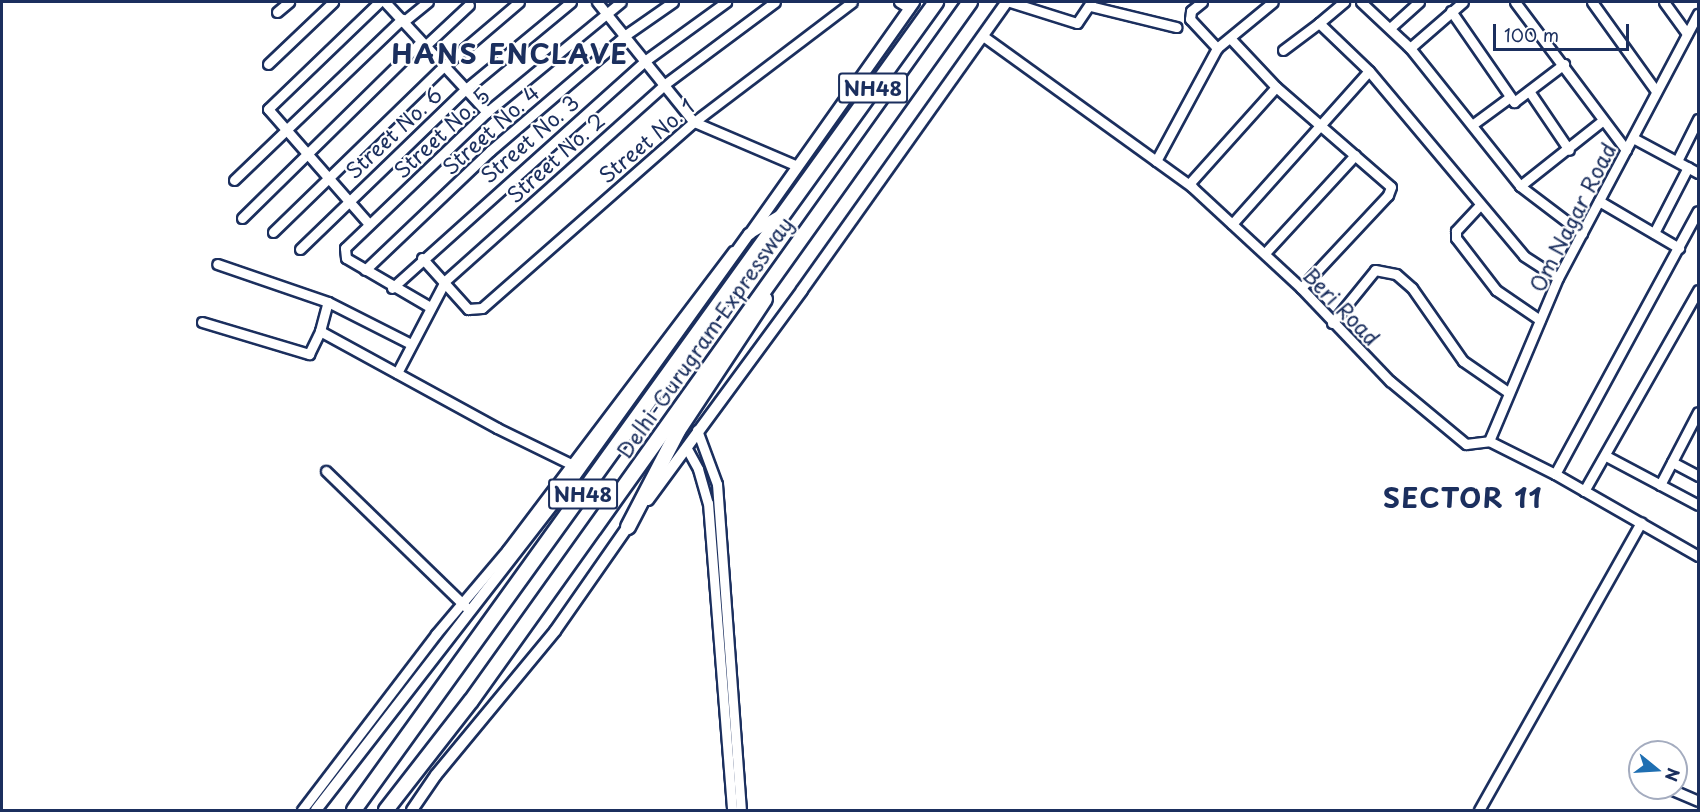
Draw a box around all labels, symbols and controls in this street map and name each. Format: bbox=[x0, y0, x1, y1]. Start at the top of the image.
scale bar bbox=[1496, 12, 1632, 50]
text: 100 m bbox=[1504, 21, 1559, 48]
district label: HANS ENCLAVE bbox=[391, 37, 629, 69]
road number: NH48 bbox=[837, 71, 909, 105]
street label: Street No. 4 bbox=[436, 78, 544, 180]
street label: Street No. 6 bbox=[339, 81, 447, 183]
street label: Street No. 5 bbox=[388, 81, 494, 183]
street label: Street No. 3 bbox=[474, 88, 584, 188]
street label: Street No. 1 bbox=[592, 92, 700, 188]
street label: Street No. 2 bbox=[500, 106, 610, 208]
street label: Om Nagar Road bbox=[1523, 138, 1621, 296]
street label: Delhi-Gurugram Expressway bbox=[611, 211, 797, 463]
street label: Beri Road bbox=[1299, 262, 1385, 350]
road number: NH48 bbox=[547, 477, 619, 511]
district label: SECTOR 11 bbox=[1384, 481, 1542, 513]
north arrow bbox=[1628, 740, 1688, 800]
text: N bbox=[1660, 765, 1687, 785]

